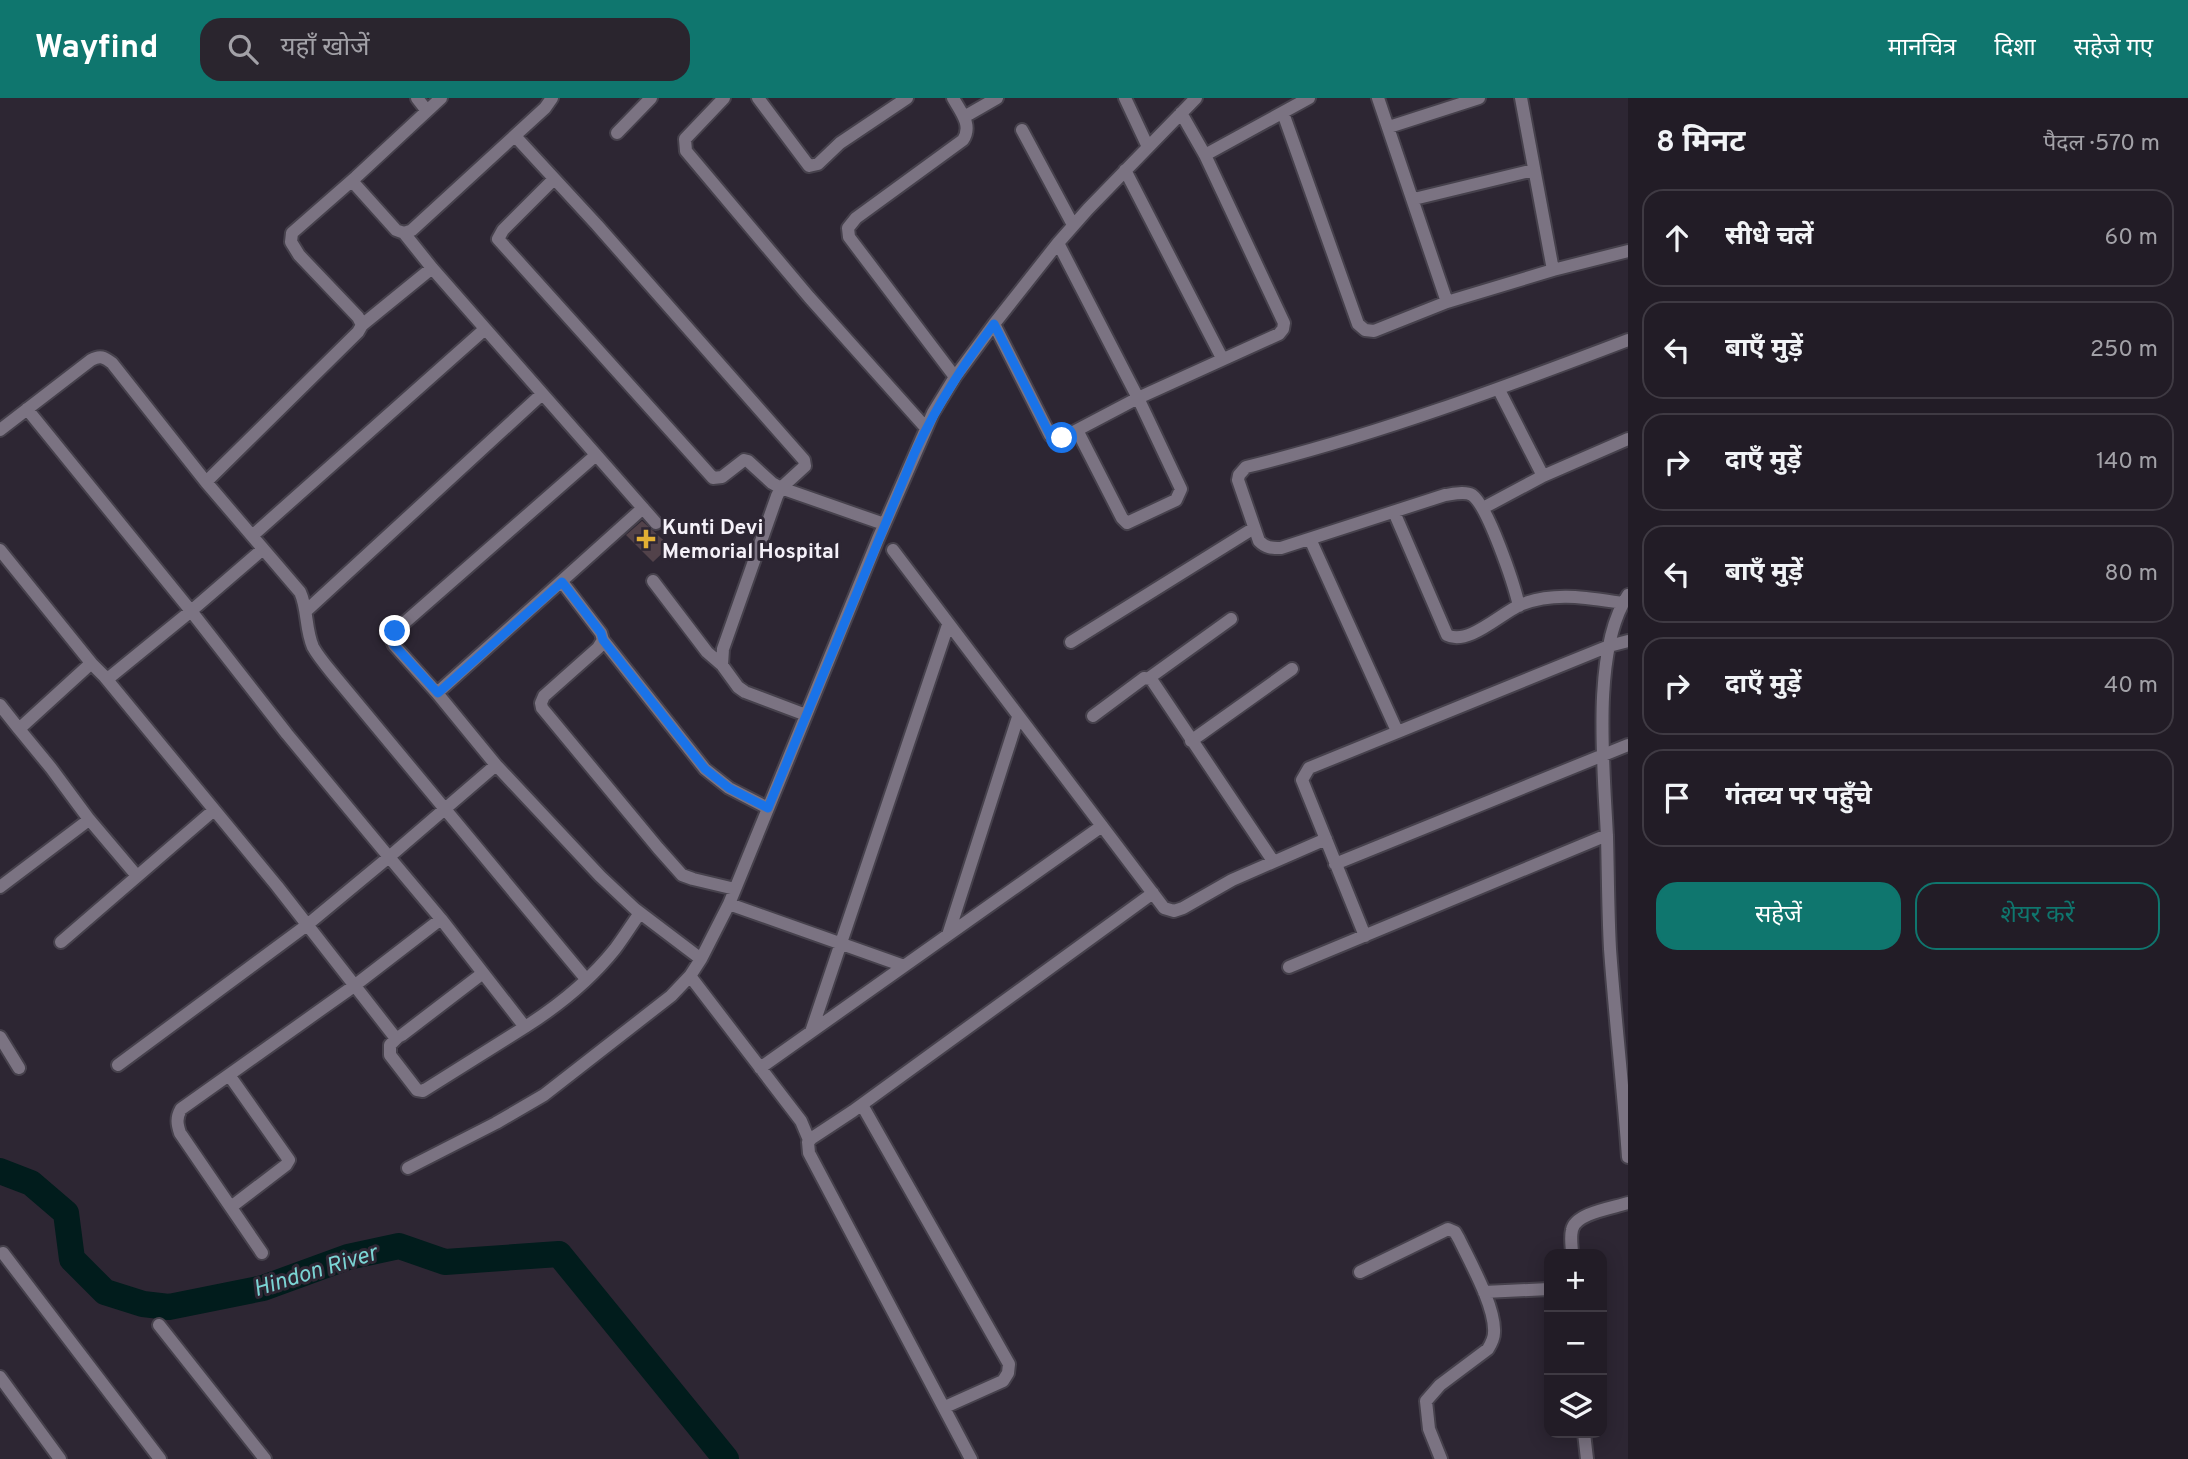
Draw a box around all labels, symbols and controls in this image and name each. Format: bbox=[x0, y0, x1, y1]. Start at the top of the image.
search box bbox=[200, 18, 690, 81]
text: Wayfind bbox=[35, 28, 158, 70]
icon: search bbox=[224, 30, 262, 68]
text: यहाँ खोजें bbox=[280, 32, 369, 65]
text: मानचित्र bbox=[1888, 34, 1956, 64]
text: दिशा bbox=[1994, 34, 2036, 64]
text: सहेजे गए bbox=[2074, 34, 2153, 64]
text: 8 मिनट bbox=[1656, 125, 1745, 162]
text: पैदल · 570 m bbox=[2043, 130, 2160, 159]
icon: ahead bbox=[1658, 219, 1696, 257]
text: सीधे चलें bbox=[1725, 221, 1813, 254]
text: 60 m bbox=[2105, 224, 2158, 253]
icon: left bbox=[1658, 331, 1696, 369]
text: बाएँ मुड़ें bbox=[1725, 333, 1803, 366]
text: 250 m bbox=[2090, 336, 2158, 365]
route start bbox=[1046, 422, 1077, 453]
icon: right bbox=[1658, 443, 1696, 481]
text: दाएँ मुड़ें bbox=[1725, 445, 1801, 478]
text: 140 m bbox=[2096, 448, 2158, 477]
place label: Kunti Devi Memorial Hospital bbox=[662, 515, 840, 566]
marker: Kunti Devi Memorial Hospital bbox=[636, 529, 656, 549]
icon: left bbox=[1658, 555, 1696, 593]
text: बाएँ मुड़ें bbox=[1725, 557, 1803, 590]
text: 80 m bbox=[2105, 560, 2158, 589]
route end bbox=[379, 615, 410, 646]
icon: right bbox=[1658, 667, 1696, 705]
text: दाएँ मुड़ें bbox=[1725, 669, 1801, 702]
text: 40 m bbox=[2104, 672, 2158, 701]
icon: arrive bbox=[1658, 779, 1696, 817]
text: गंतव्य पर पहुँचे bbox=[1725, 781, 1872, 814]
button: सहेजें bbox=[1656, 882, 1901, 950]
button: शेयर करें bbox=[1915, 882, 2160, 950]
water label: Hindon River bbox=[250, 1239, 383, 1305]
map controls bbox=[1544, 1249, 1607, 1438]
button: + bbox=[1544, 1249, 1607, 1312]
button: − bbox=[1544, 1312, 1607, 1375]
button: layers bbox=[1544, 1375, 1607, 1438]

